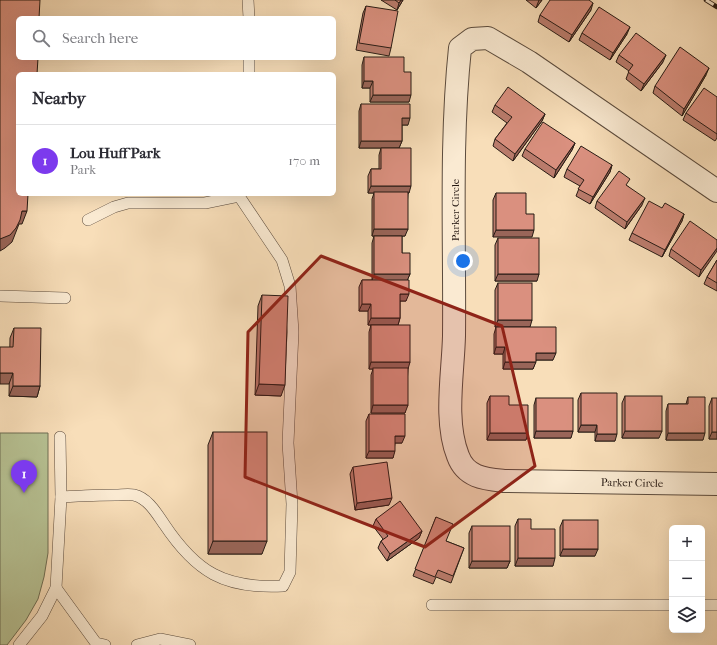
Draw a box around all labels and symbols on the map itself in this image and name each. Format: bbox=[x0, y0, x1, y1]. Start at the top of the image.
street label: Parker Circle bbox=[449, 178, 462, 241]
your location bbox=[453, 251, 473, 271]
pin: 1 bbox=[11, 460, 37, 493]
street label: Parker Circle bbox=[601, 476, 664, 490]

